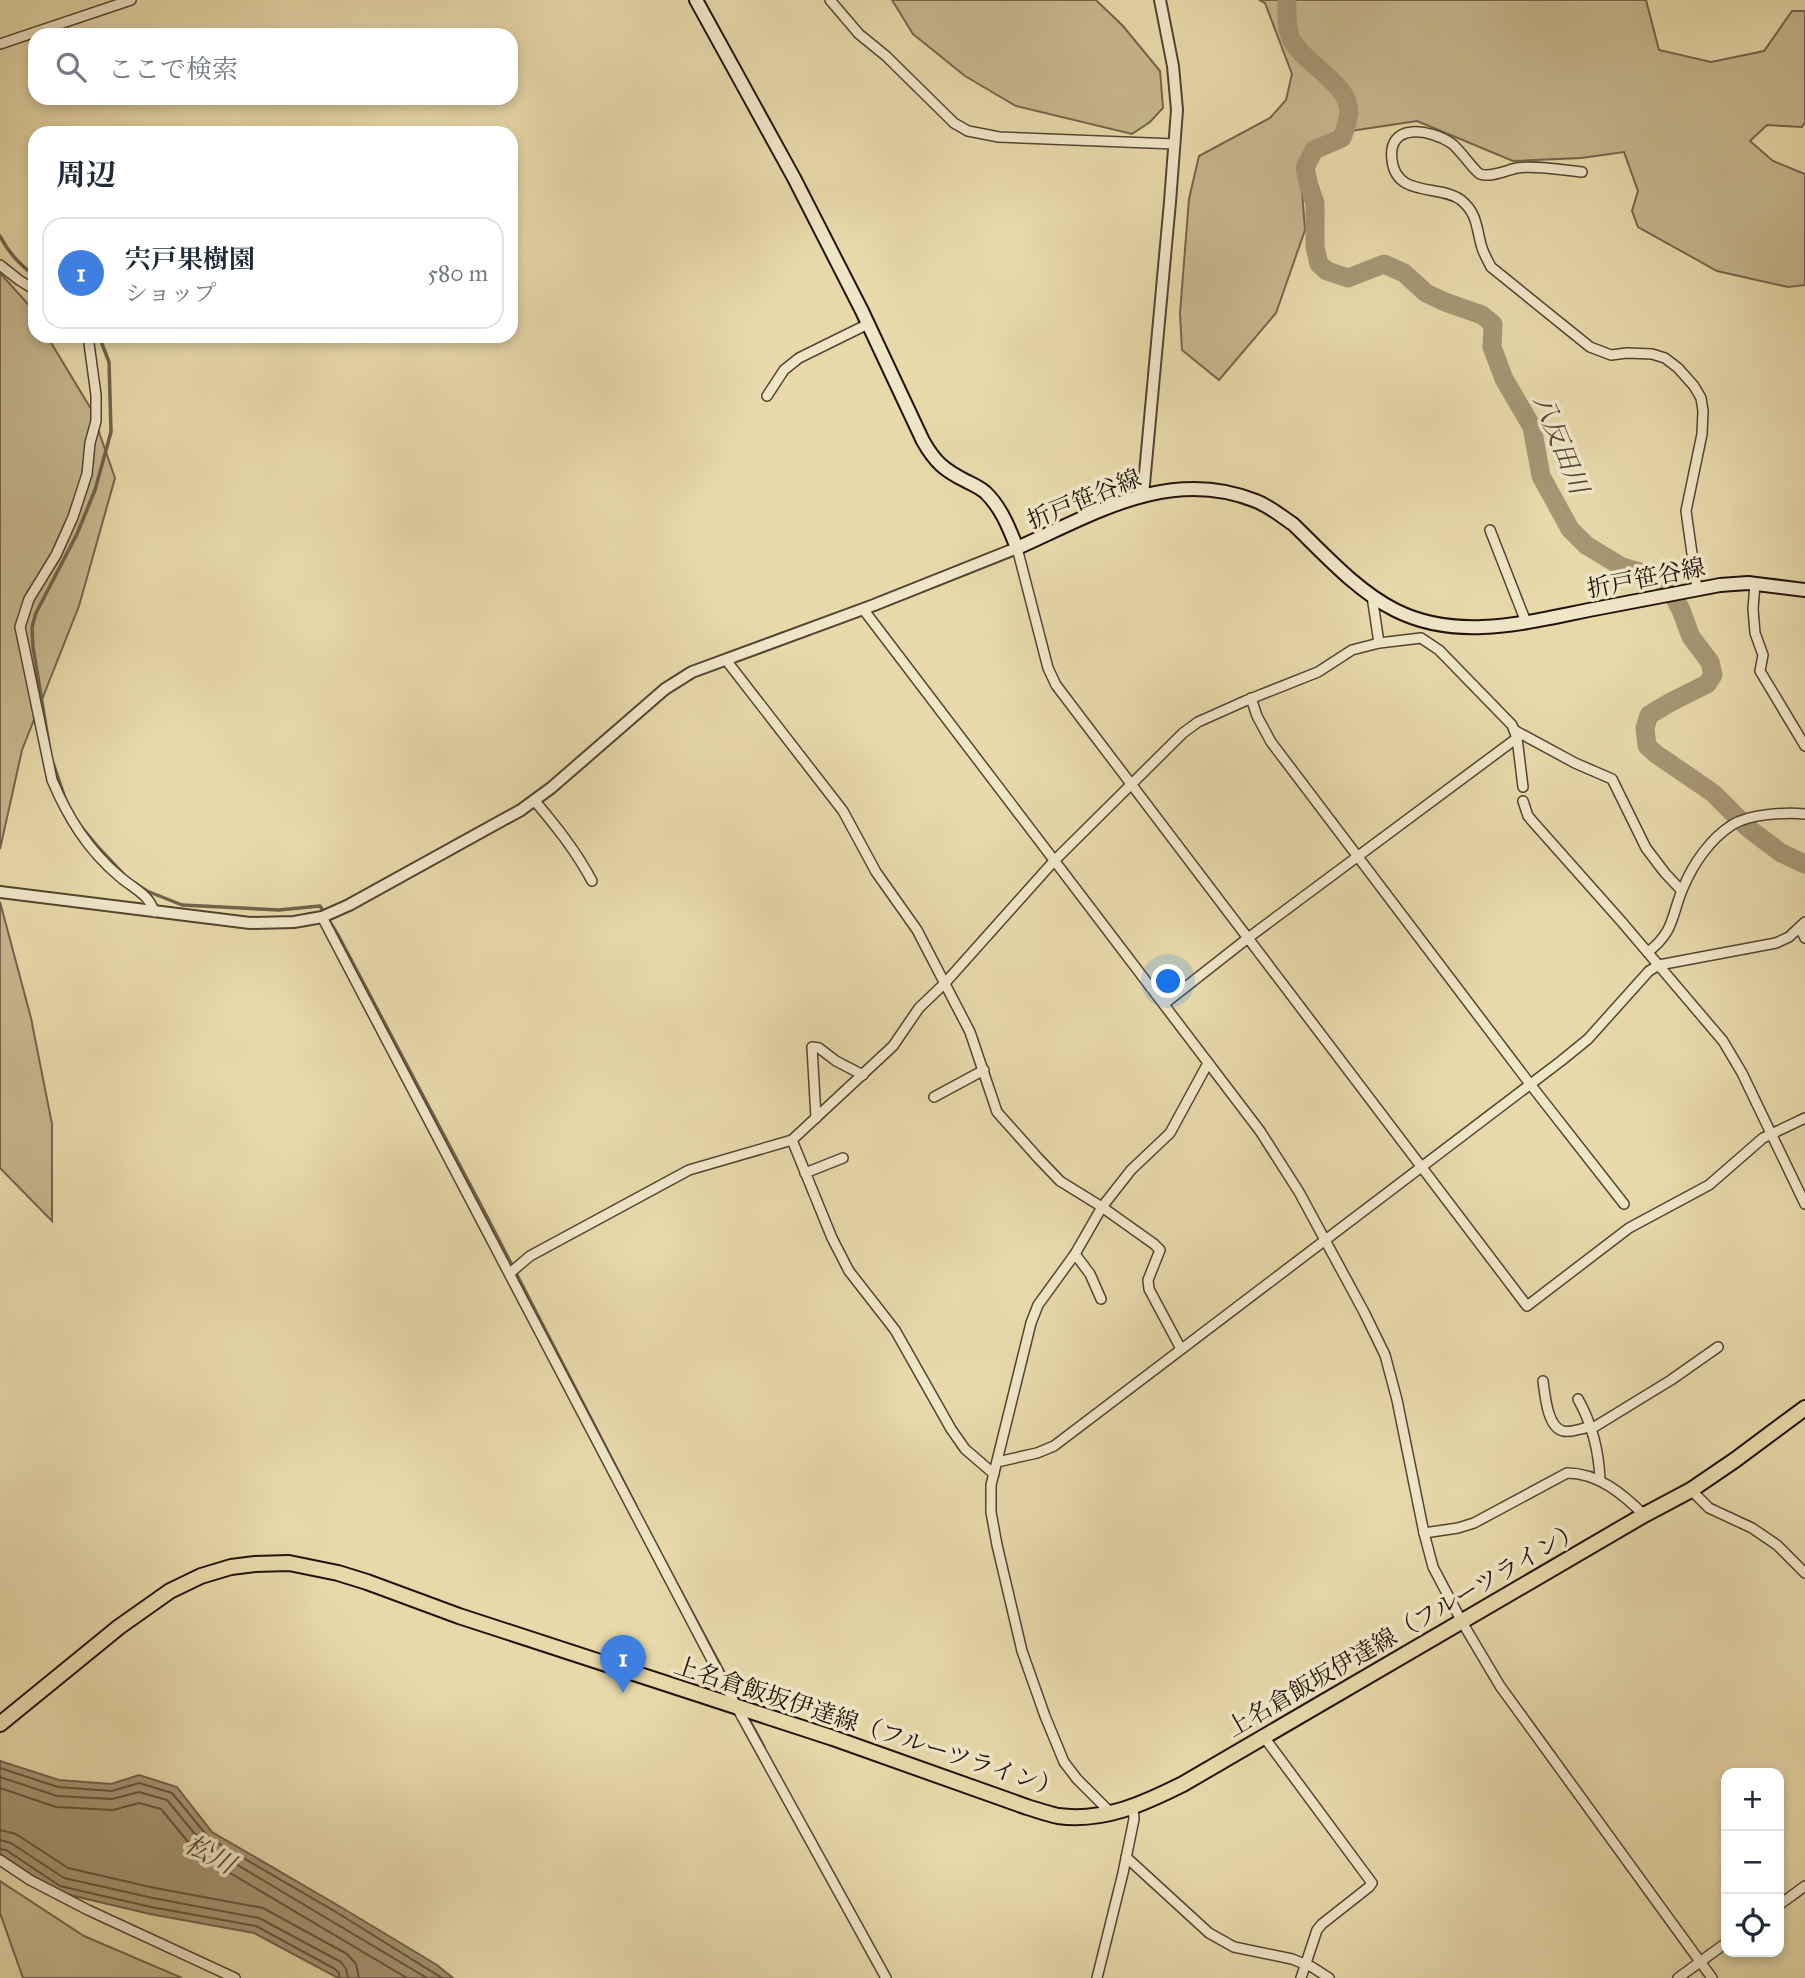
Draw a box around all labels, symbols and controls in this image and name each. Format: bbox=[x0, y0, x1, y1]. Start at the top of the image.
search box bbox=[28, 28, 518, 105]
icon: search bbox=[52, 48, 90, 86]
text: ここで検索 bbox=[108, 53, 238, 85]
text: 周辺 bbox=[56, 157, 116, 193]
text: 宍戸果樹園 bbox=[125, 243, 255, 275]
text: 1 bbox=[76, 259, 86, 287]
text: 580 m bbox=[427, 259, 488, 287]
text: ショップ bbox=[125, 279, 217, 307]
water label: 八反田川 bbox=[1527, 390, 1596, 501]
street label: 折戸笹谷線 bbox=[1023, 463, 1145, 535]
street label: 折戸笹谷線 bbox=[1584, 552, 1708, 604]
your location bbox=[1151, 964, 1185, 998]
street label: 上名倉飯坂伊達線（フルーツライン） bbox=[1221, 1515, 1587, 1743]
pin: 1 bbox=[600, 1635, 646, 1693]
street label: 上名倉飯坂伊達線（フルーツライン） bbox=[671, 1650, 1065, 1804]
map controls bbox=[1721, 1768, 1784, 1957]
button: + bbox=[1721, 1768, 1784, 1831]
water label: 松川 bbox=[180, 1828, 243, 1882]
button: − bbox=[1721, 1831, 1784, 1894]
button: locate bbox=[1721, 1894, 1784, 1957]

